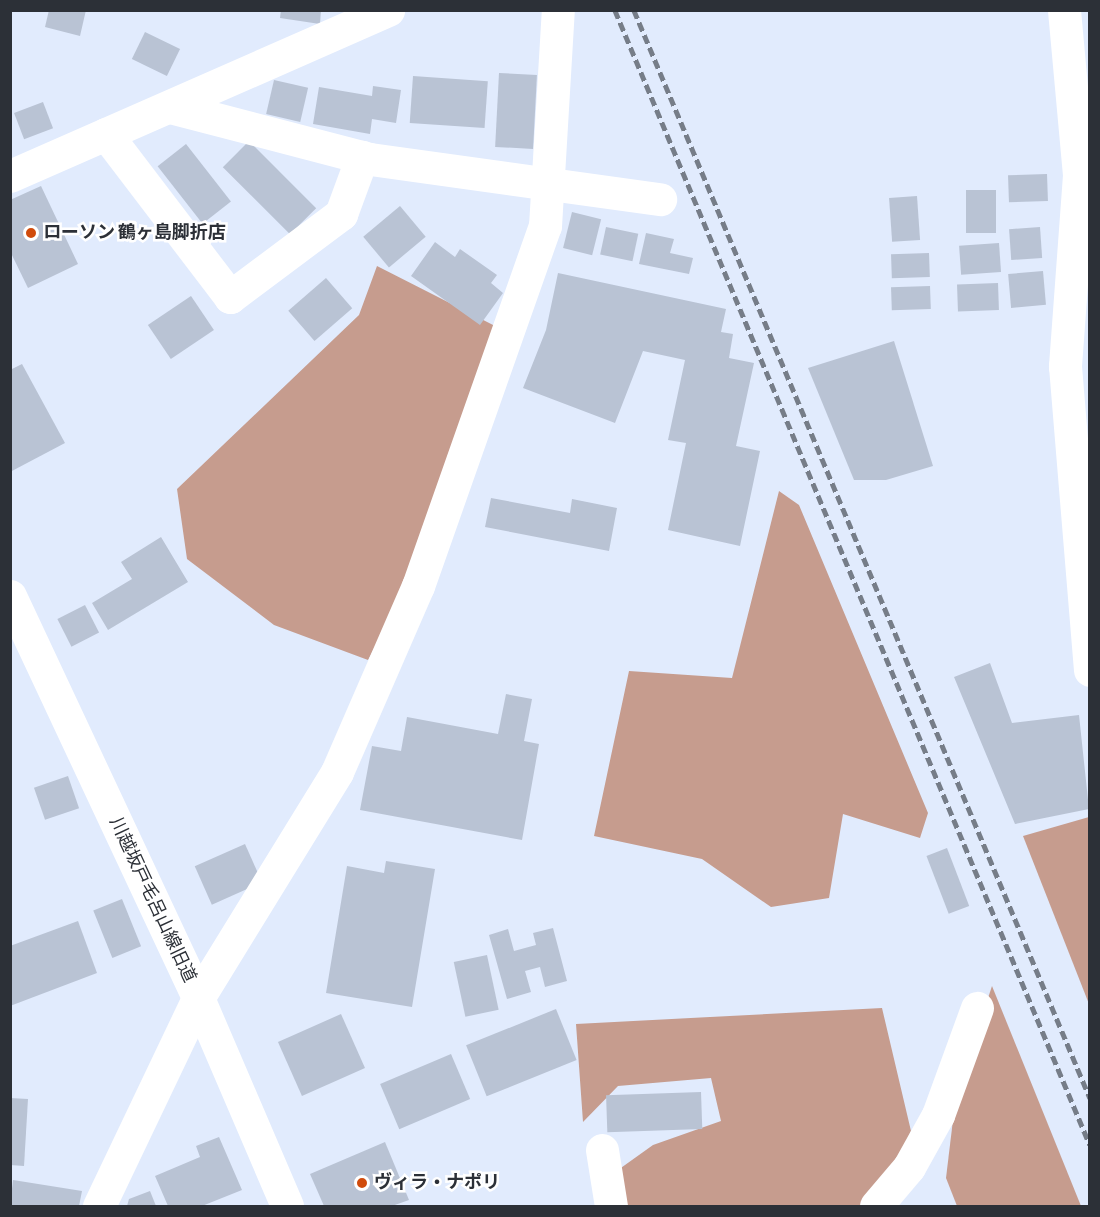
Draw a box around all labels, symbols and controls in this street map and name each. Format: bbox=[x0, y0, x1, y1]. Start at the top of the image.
place label: ローソン 鶴ヶ島脚折店 bbox=[43, 222, 226, 244]
marker: ローソン 鶴ヶ島脚折店 bbox=[24, 226, 38, 240]
street label: 川越坂戸毛呂山線旧道 bbox=[104, 814, 200, 986]
place label: ヴィラ・ナポリ bbox=[374, 1172, 500, 1194]
marker: ヴィラ・ナポリ bbox=[355, 1176, 369, 1190]

